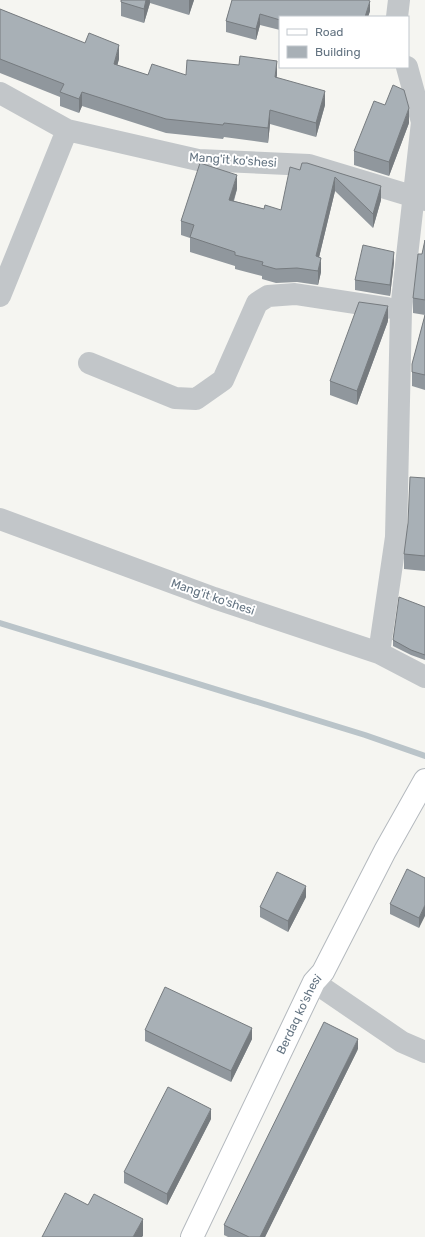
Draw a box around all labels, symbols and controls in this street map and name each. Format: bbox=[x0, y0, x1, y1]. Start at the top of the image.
legend bbox=[279, 16, 409, 68]
text: Road bbox=[315, 25, 343, 39]
text: Building bbox=[315, 45, 361, 59]
street label: Mang'it ko'shesi bbox=[189, 150, 277, 170]
street label: Mang'it ko'shesi bbox=[169, 576, 257, 618]
street label: Berdaq ko'shesi bbox=[273, 971, 325, 1056]

